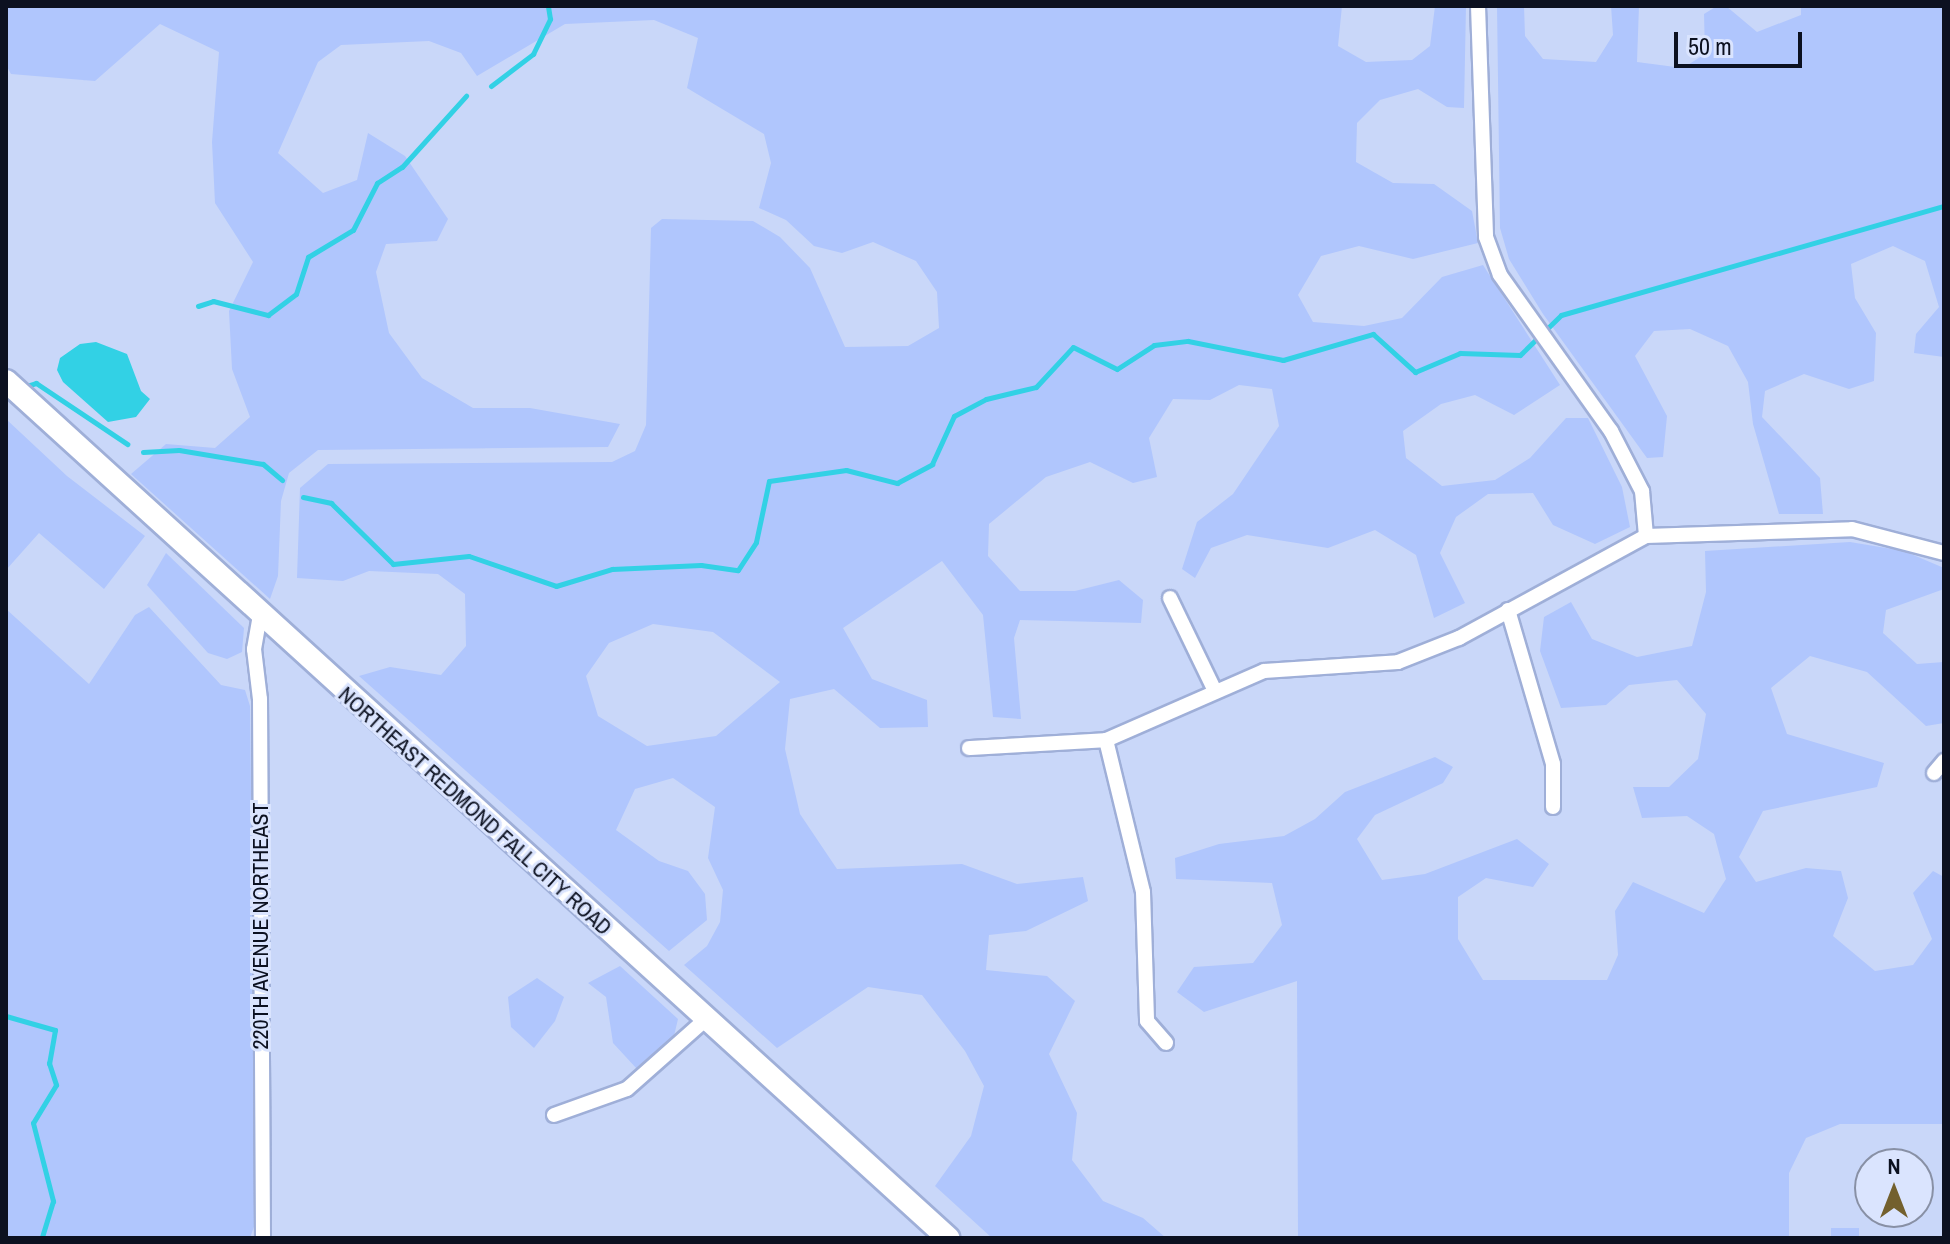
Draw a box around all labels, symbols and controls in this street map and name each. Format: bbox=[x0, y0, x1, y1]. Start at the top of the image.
scale bar bbox=[1678, 16, 1806, 66]
text: 50 m bbox=[1688, 30, 1732, 62]
street label: NORTHEAST REDMOND FALL CITY ROAD bbox=[333, 681, 617, 941]
street label: 220TH AVENUE NORTHEAST bbox=[248, 802, 274, 1050]
north arrow bbox=[1854, 1148, 1934, 1228]
text: N bbox=[1887, 1151, 1901, 1181]

